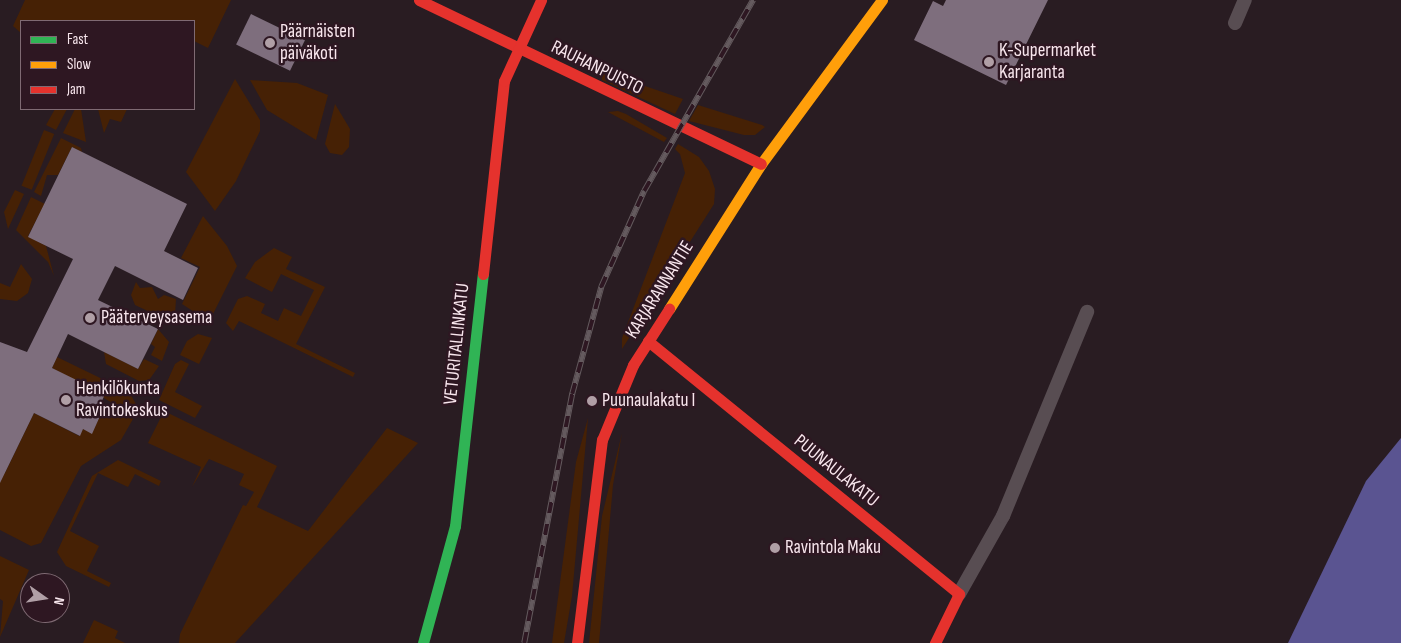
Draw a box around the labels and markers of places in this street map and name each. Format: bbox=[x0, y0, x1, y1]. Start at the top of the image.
place label: Päärnäisten päiväkoti bbox=[280, 21, 355, 65]
marker: Päärnäisten päiväkoti bbox=[264, 37, 276, 49]
place label: K-Supermarket Karjaranta bbox=[999, 40, 1096, 84]
marker: K-Supermarket Karjaranta bbox=[983, 56, 995, 68]
place label: Pääterveysasema bbox=[101, 307, 212, 329]
marker: Pääterveysasema bbox=[83, 311, 97, 325]
place label: Henkilökunta Ravintokeskus bbox=[76, 378, 168, 422]
place label: Puunaulakatu I bbox=[602, 390, 695, 412]
marker: Henkilökunta Ravintokeskus bbox=[60, 394, 72, 406]
marker: Puunaulakatu I bbox=[586, 395, 598, 407]
place label: Ravintola Maku bbox=[785, 537, 881, 559]
marker: Ravintola Maku bbox=[769, 542, 781, 554]

